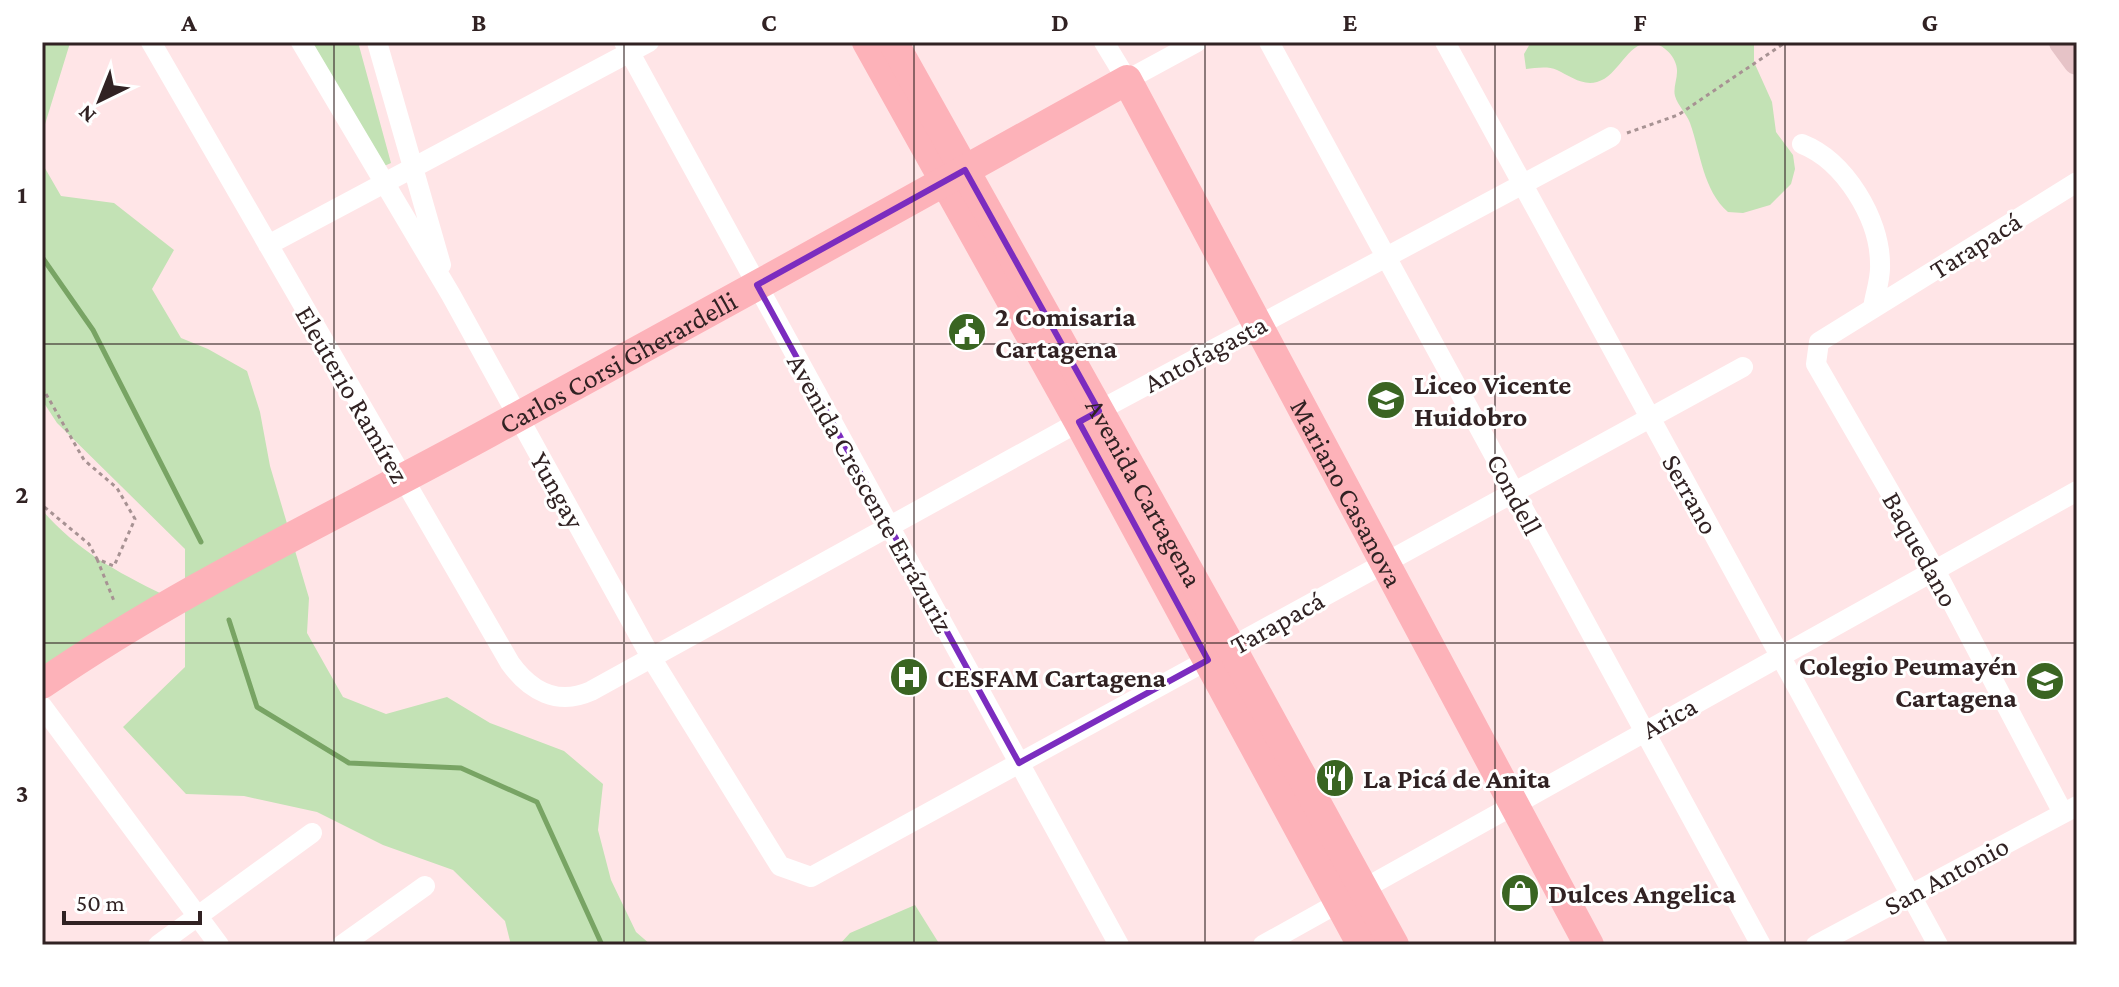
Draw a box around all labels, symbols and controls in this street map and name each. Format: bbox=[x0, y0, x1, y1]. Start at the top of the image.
text: A bbox=[180, 8, 197, 37]
text: B bbox=[471, 8, 487, 37]
text: C bbox=[761, 8, 777, 37]
text: D bbox=[1051, 8, 1069, 37]
text: E bbox=[1343, 8, 1358, 37]
text: F bbox=[1633, 8, 1647, 37]
text: G bbox=[1922, 8, 1938, 37]
north arrow bbox=[60, 60, 140, 140]
text: N bbox=[73, 100, 101, 129]
text: 1 bbox=[17, 180, 27, 209]
street label: Tarapacá bbox=[1924, 205, 2027, 286]
street label: Carlos Corsi Gherardelli bbox=[494, 285, 742, 440]
street label: Eleuterio Ramírez bbox=[289, 300, 416, 488]
place label: 2 Comisaria Cartagena bbox=[995, 301, 1136, 364]
street label: Antofagasta bbox=[1139, 308, 1272, 399]
public building icon: 2 Comisaria Cartagena bbox=[946, 311, 988, 353]
street label: Avenida Crescente Errázuriz bbox=[781, 349, 960, 638]
place label: Liceo Vicente Huidobro bbox=[1414, 369, 1571, 432]
school or university icon: Liceo Vicente Huidobro bbox=[1365, 379, 1407, 421]
street label: Avenida Cartagena bbox=[1079, 393, 1209, 592]
street label: Mariano Casanova bbox=[1284, 394, 1410, 592]
street label: Yungay bbox=[524, 447, 592, 535]
street label: Condell bbox=[1480, 449, 1549, 540]
street label: Serrano bbox=[1656, 449, 1725, 540]
text: 2 bbox=[15, 480, 29, 509]
street label: Baquedano bbox=[1876, 486, 1965, 612]
street label: Tarapacá bbox=[1225, 584, 1329, 661]
place label: Colegio Peumayén Cartagena bbox=[1799, 650, 2017, 713]
hospital icon: CESFAM Cartagena bbox=[888, 656, 930, 698]
school or university icon: Colegio Peumayén Cartagena bbox=[2024, 660, 2066, 702]
place label: CESFAM Cartagena bbox=[937, 662, 1167, 693]
street label: Arica bbox=[1636, 690, 1702, 745]
restaurant icon: La Picá de Anita bbox=[1314, 757, 1356, 799]
place label: La Picá de Anita bbox=[1363, 763, 1551, 794]
text: 3 bbox=[16, 779, 28, 808]
street label: San Antonio bbox=[1879, 830, 2014, 921]
shop icon: Dulces Angelica bbox=[1499, 872, 1541, 914]
scale bar bbox=[64, 875, 200, 925]
place label: Dulces Angelica bbox=[1548, 878, 1736, 909]
text: 50 m bbox=[76, 889, 125, 916]

